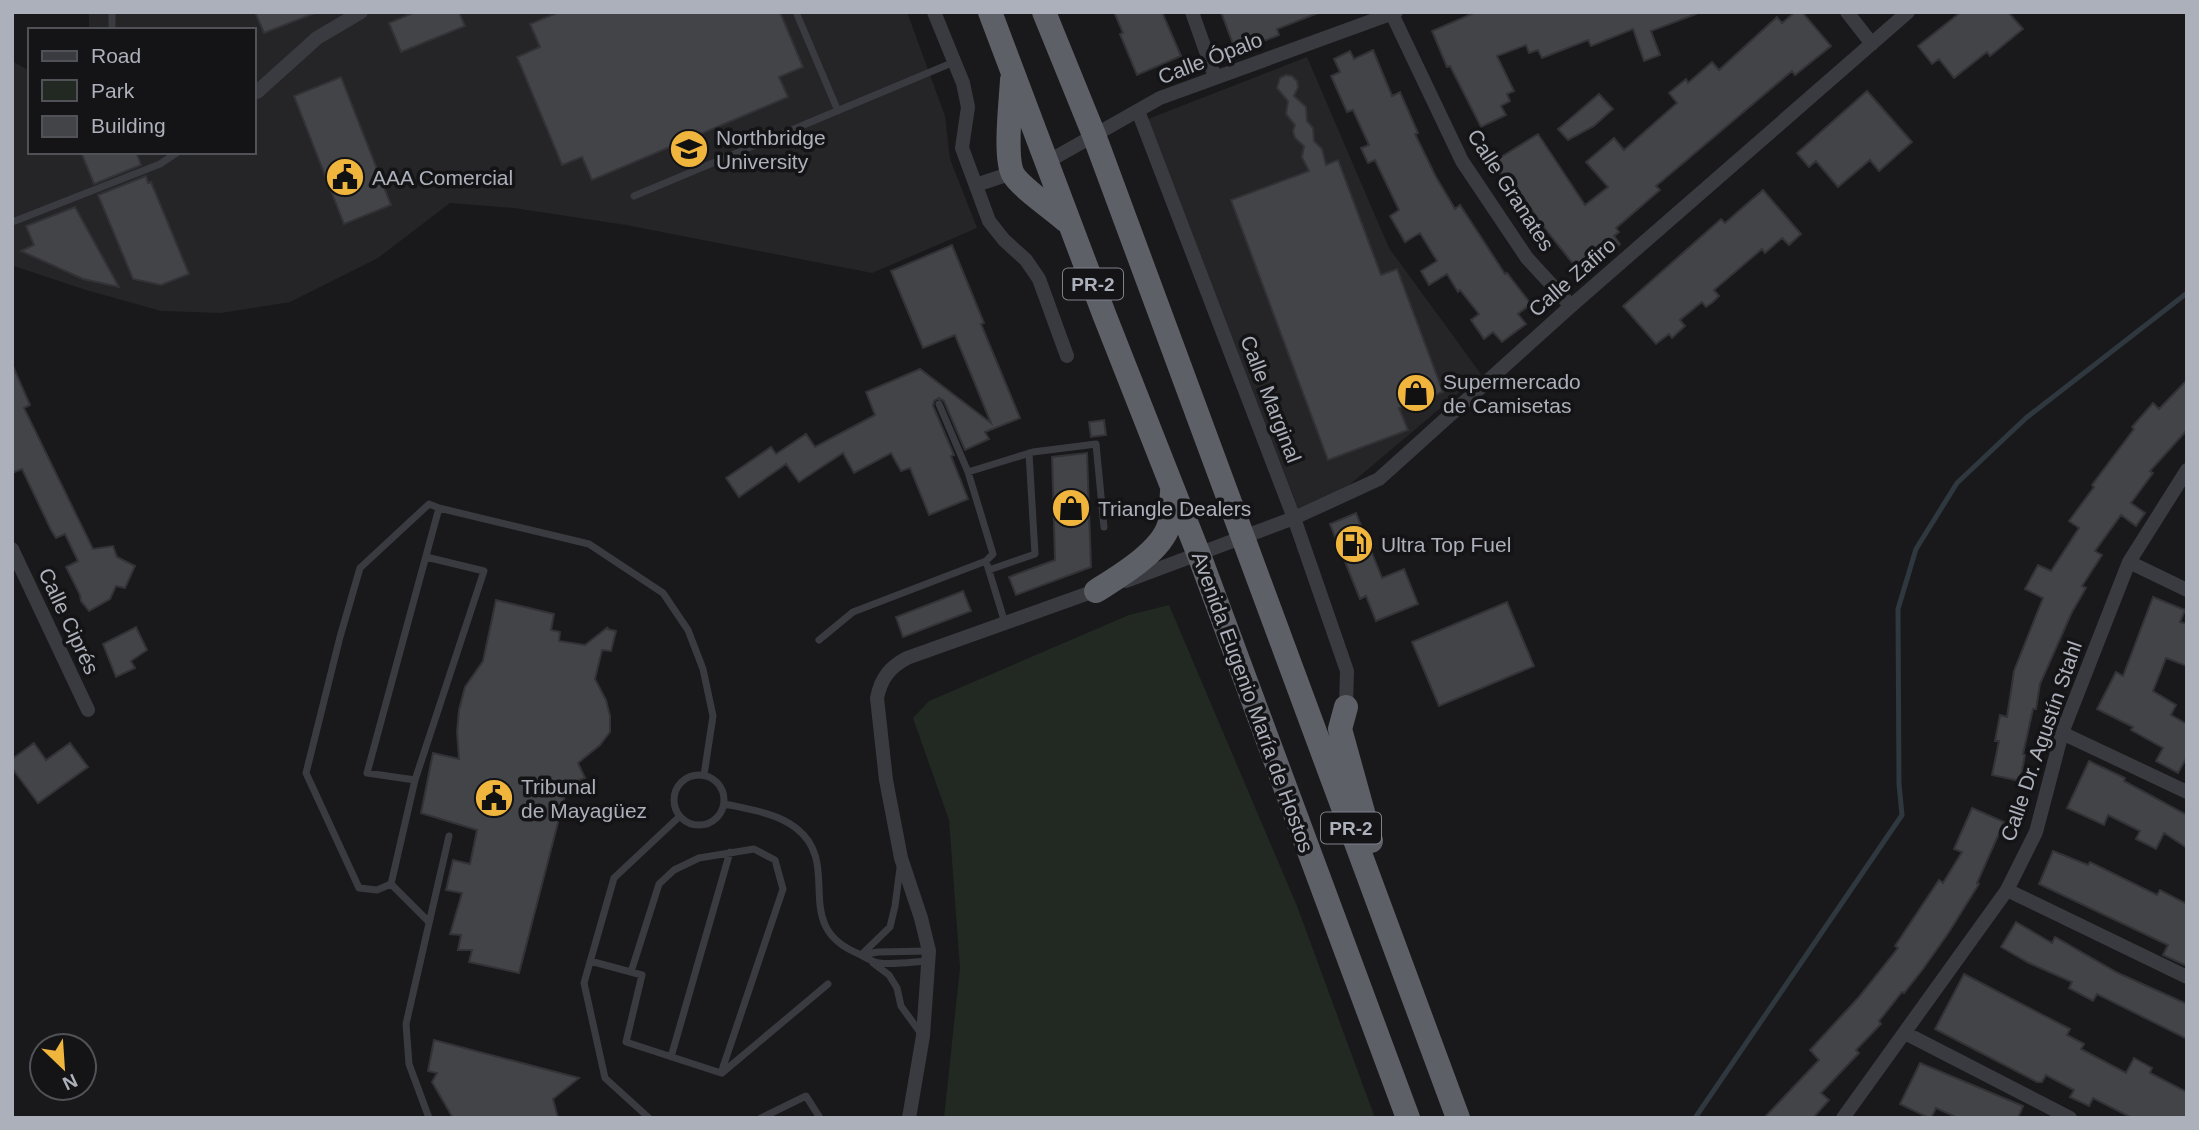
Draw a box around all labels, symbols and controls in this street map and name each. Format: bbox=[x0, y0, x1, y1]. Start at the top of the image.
legend bbox=[28, 28, 256, 154]
street label: Calle Ópalo bbox=[1155, 28, 1265, 88]
text: Road bbox=[91, 44, 141, 67]
text: Park bbox=[91, 79, 135, 102]
text: Building bbox=[91, 114, 166, 137]
street label: Calle Granates bbox=[1463, 125, 1559, 255]
place label: Northbridge University bbox=[716, 126, 826, 173]
school or university icon: Northbridge University bbox=[668, 128, 710, 170]
public building icon: AAA Comercial bbox=[324, 156, 366, 198]
place label: AAA Comercial bbox=[372, 166, 513, 189]
street label: Calle Zafiro bbox=[1524, 233, 1620, 321]
road number: PR-2 bbox=[1063, 268, 1123, 300]
street label: Calle Marginal bbox=[1236, 332, 1306, 466]
place label: Supermercado de Camisetas bbox=[1443, 370, 1581, 417]
shop icon: Supermercado de Camisetas bbox=[1395, 372, 1437, 414]
shop icon: Triangle Dealers bbox=[1050, 487, 1092, 529]
place label: Triangle Dealers bbox=[1098, 497, 1251, 520]
fuel station icon: Ultra Top Fuel bbox=[1333, 523, 1375, 565]
place label: Ultra Top Fuel bbox=[1381, 533, 1511, 556]
street label: Avenida Eugenio María de Hostos bbox=[1188, 549, 1318, 855]
street label: Calle Ciprés bbox=[34, 564, 104, 678]
street label: Calle Dr. Agustín Stahl bbox=[1996, 638, 2086, 844]
place label: Tribunal de Mayagüez bbox=[521, 775, 647, 822]
public building icon: Tribunal de Mayagüez bbox=[473, 777, 515, 819]
road number: PR-2 bbox=[1321, 813, 1381, 844]
north arrow bbox=[28, 1032, 98, 1102]
text: N bbox=[59, 1070, 81, 1094]

